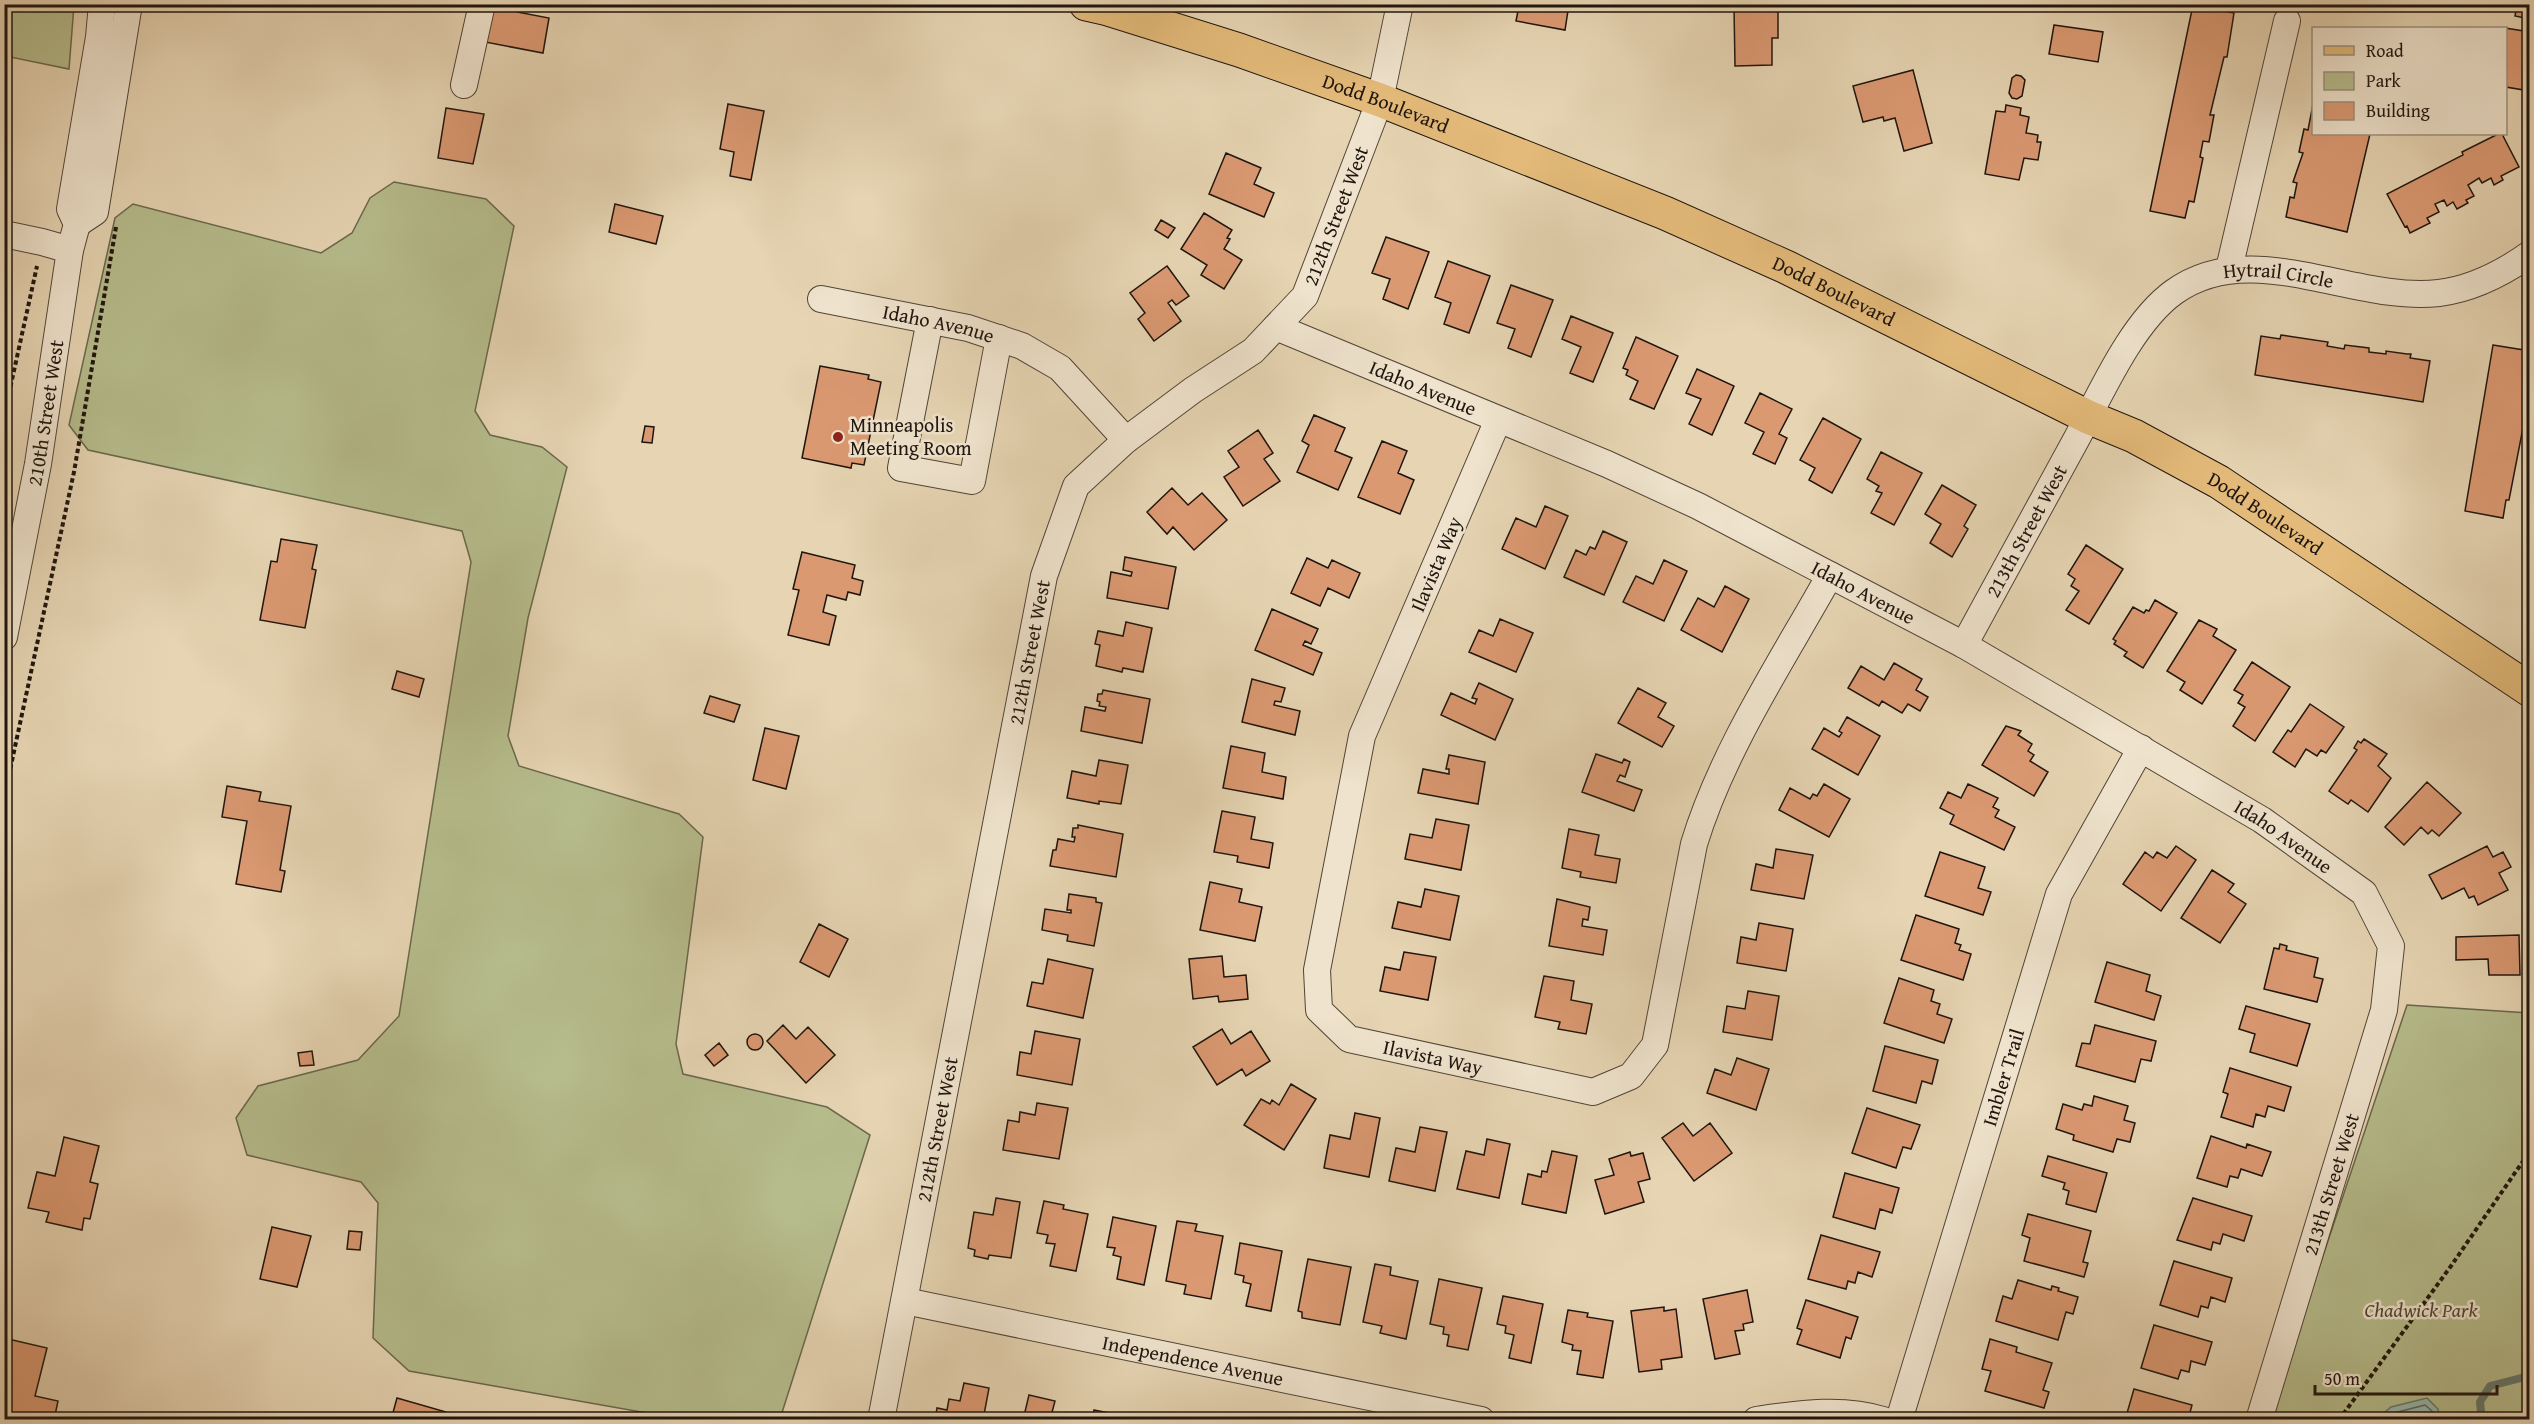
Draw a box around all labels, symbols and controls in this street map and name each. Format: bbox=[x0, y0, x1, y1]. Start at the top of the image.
legend bbox=[2312, 27, 2507, 135]
text: Road bbox=[2366, 37, 2404, 64]
street label: Dodd Boulevard bbox=[1319, 66, 1454, 140]
text: Park bbox=[2366, 67, 2402, 94]
text: Building bbox=[2366, 97, 2430, 124]
street label: 212th Street West bbox=[1295, 141, 1375, 289]
street label: Dodd Boulevard bbox=[1768, 248, 1901, 333]
street label: Hytrail Circle bbox=[2221, 254, 2337, 295]
street label: Idaho Avenue bbox=[880, 297, 998, 350]
street label: 210th Street West bbox=[19, 338, 70, 488]
street label: Idaho Avenue bbox=[1365, 352, 1481, 422]
place label: Minneapolis Meeting Room bbox=[850, 410, 972, 462]
marker: Minneapolis Meeting Room bbox=[831, 430, 845, 444]
street label: 213th Street West bbox=[1978, 459, 2074, 602]
street label: Dodd Boulevard bbox=[2203, 464, 2329, 562]
street label: Ilavista Way bbox=[1402, 512, 1469, 616]
street label: Idaho Avenue bbox=[1806, 553, 1921, 631]
street label: 212th Street West bbox=[1001, 577, 1057, 727]
street label: Idaho Avenue bbox=[2229, 792, 2339, 880]
street label: Imbler Trail bbox=[1974, 1025, 2031, 1130]
street label: Ilavista Way bbox=[1381, 1032, 1486, 1082]
street label: 212th Street West bbox=[908, 1054, 965, 1204]
street label: 213th Street West bbox=[2295, 1109, 2366, 1258]
park label: Chadwick Park bbox=[2364, 1295, 2478, 1324]
street label: Independence Avenue bbox=[1100, 1327, 1286, 1393]
scale bar bbox=[2315, 1358, 2496, 1396]
text: 50 m bbox=[2324, 1365, 2360, 1392]

